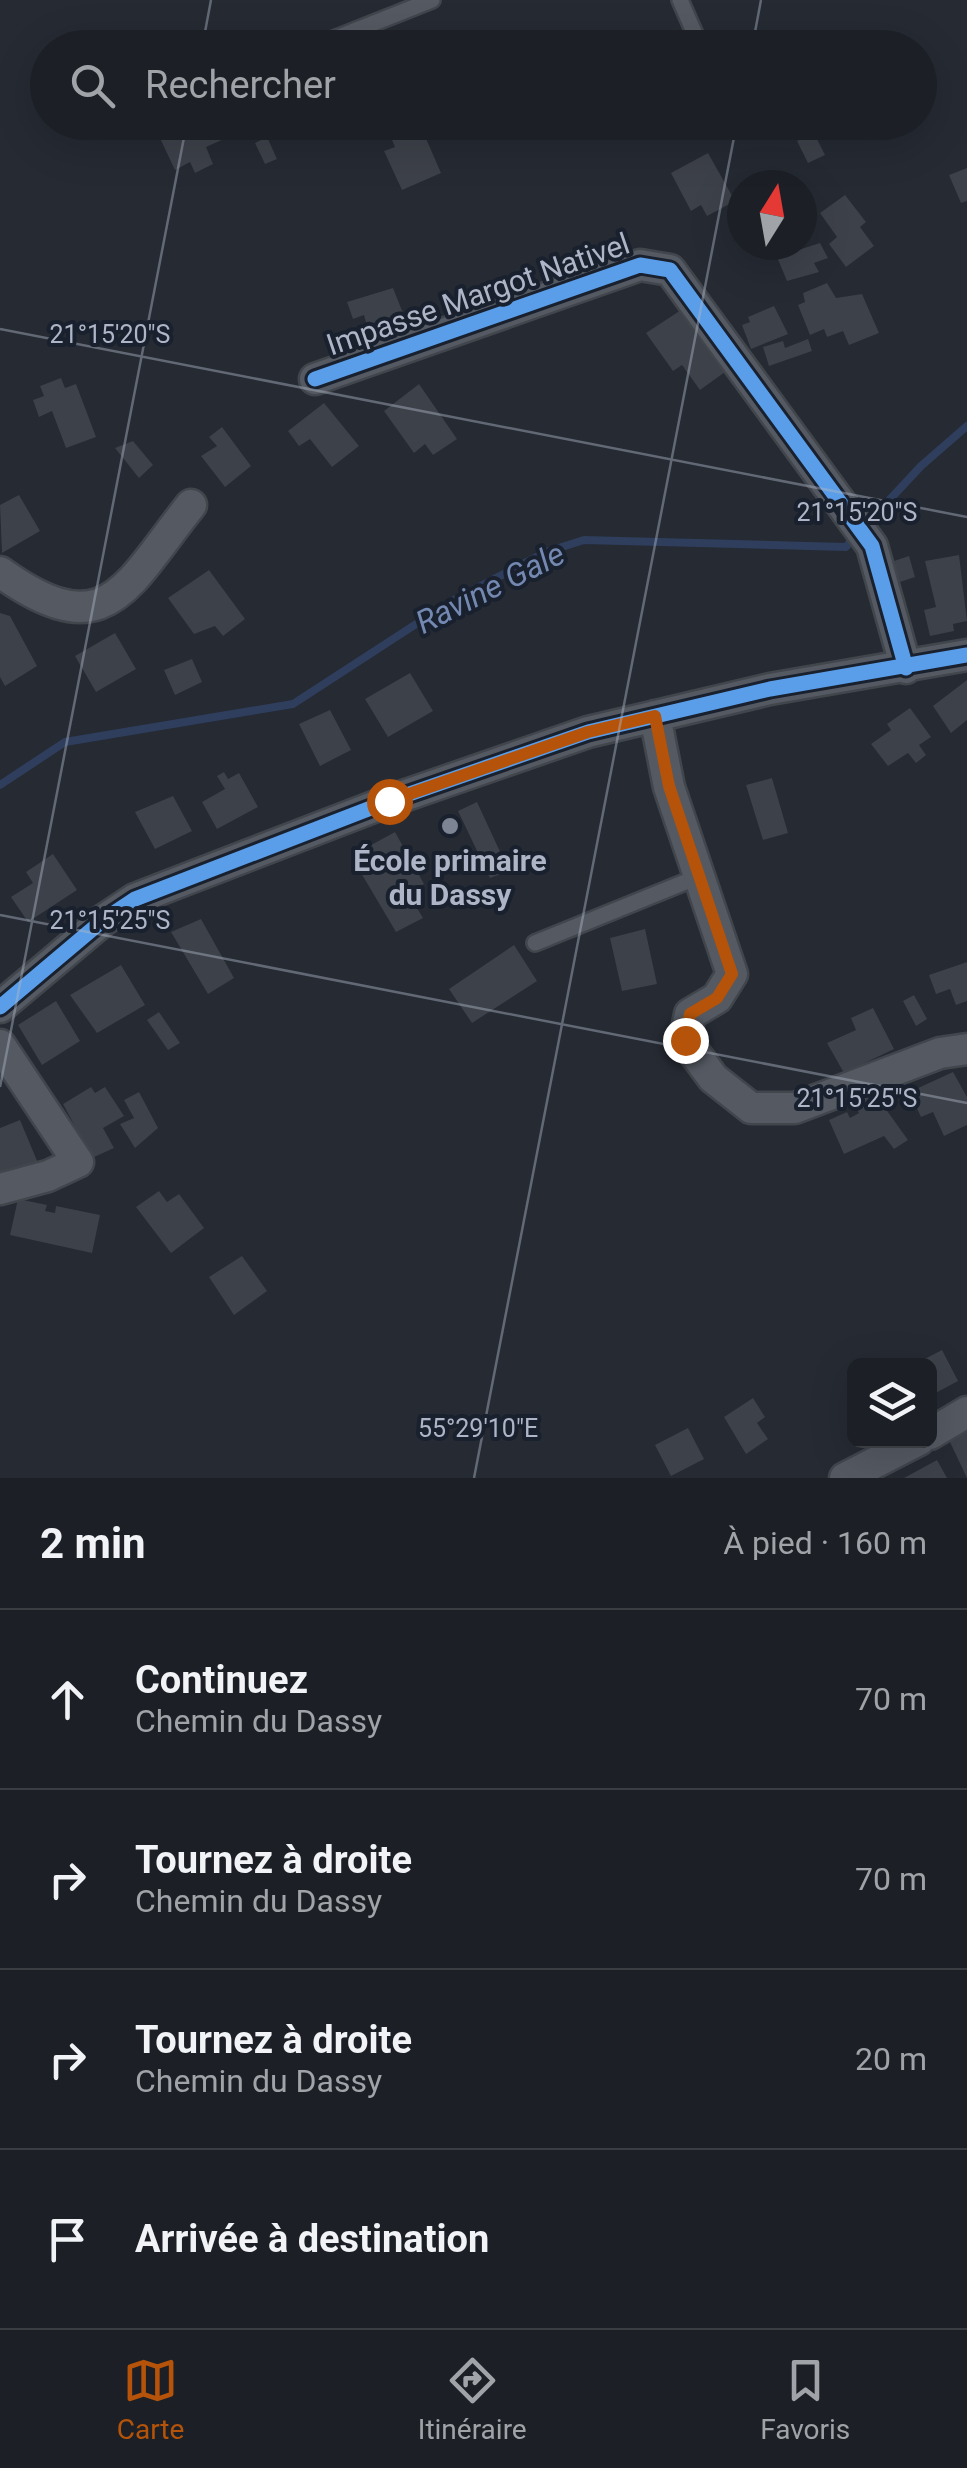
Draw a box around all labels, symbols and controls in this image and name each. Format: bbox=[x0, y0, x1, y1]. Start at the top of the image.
search box bbox=[30, 30, 937, 140]
icon: search bbox=[65, 58, 120, 113]
text: Rechercher bbox=[145, 63, 336, 107]
north arrow bbox=[727, 170, 817, 260]
street label: Impasse Margot Nativel bbox=[322, 226, 634, 362]
text: 21°15'20"S bbox=[50, 320, 170, 349]
text: 21°15'20"S bbox=[797, 498, 917, 527]
water label: Ravine Gale bbox=[409, 534, 571, 642]
route start bbox=[367, 779, 413, 825]
marker: École primaire du Dassy bbox=[439, 815, 461, 837]
place label: École primaire du Dassy bbox=[353, 843, 547, 912]
text: 21°15'25"S bbox=[50, 906, 170, 935]
route end bbox=[663, 1018, 709, 1064]
text: 21°15'25"S bbox=[797, 1084, 917, 1113]
map controls bbox=[847, 1358, 937, 1448]
button: layers bbox=[847, 1358, 937, 1448]
text: 55°29'10"E bbox=[418, 1414, 538, 1443]
text: 2 min bbox=[40, 1519, 146, 1568]
text: À pied · 160 m bbox=[723, 1524, 927, 1562]
text: Continuez bbox=[135, 1658, 308, 1702]
icon: ahead bbox=[40, 1672, 95, 1727]
text: 70 m bbox=[855, 1680, 927, 1718]
text: Chemin du Dassy bbox=[135, 1702, 382, 1740]
text: Tournez à droite bbox=[135, 1838, 412, 1882]
icon: right bbox=[40, 1852, 95, 1907]
text: 70 m bbox=[855, 1860, 927, 1898]
text: Chemin du Dassy bbox=[135, 1882, 382, 1920]
text: Tournez à droite bbox=[135, 2018, 412, 2062]
icon: right bbox=[40, 2032, 95, 2087]
text: 20 m bbox=[855, 2040, 927, 2078]
text: Chemin du Dassy bbox=[135, 2062, 382, 2100]
icon: arrive bbox=[40, 2212, 95, 2267]
text: Arrivée à destination bbox=[135, 2217, 489, 2261]
tab: Carte bbox=[117, 2353, 184, 2446]
tab: Itinéraire bbox=[418, 2353, 527, 2446]
tab: Favoris bbox=[760, 2353, 850, 2446]

